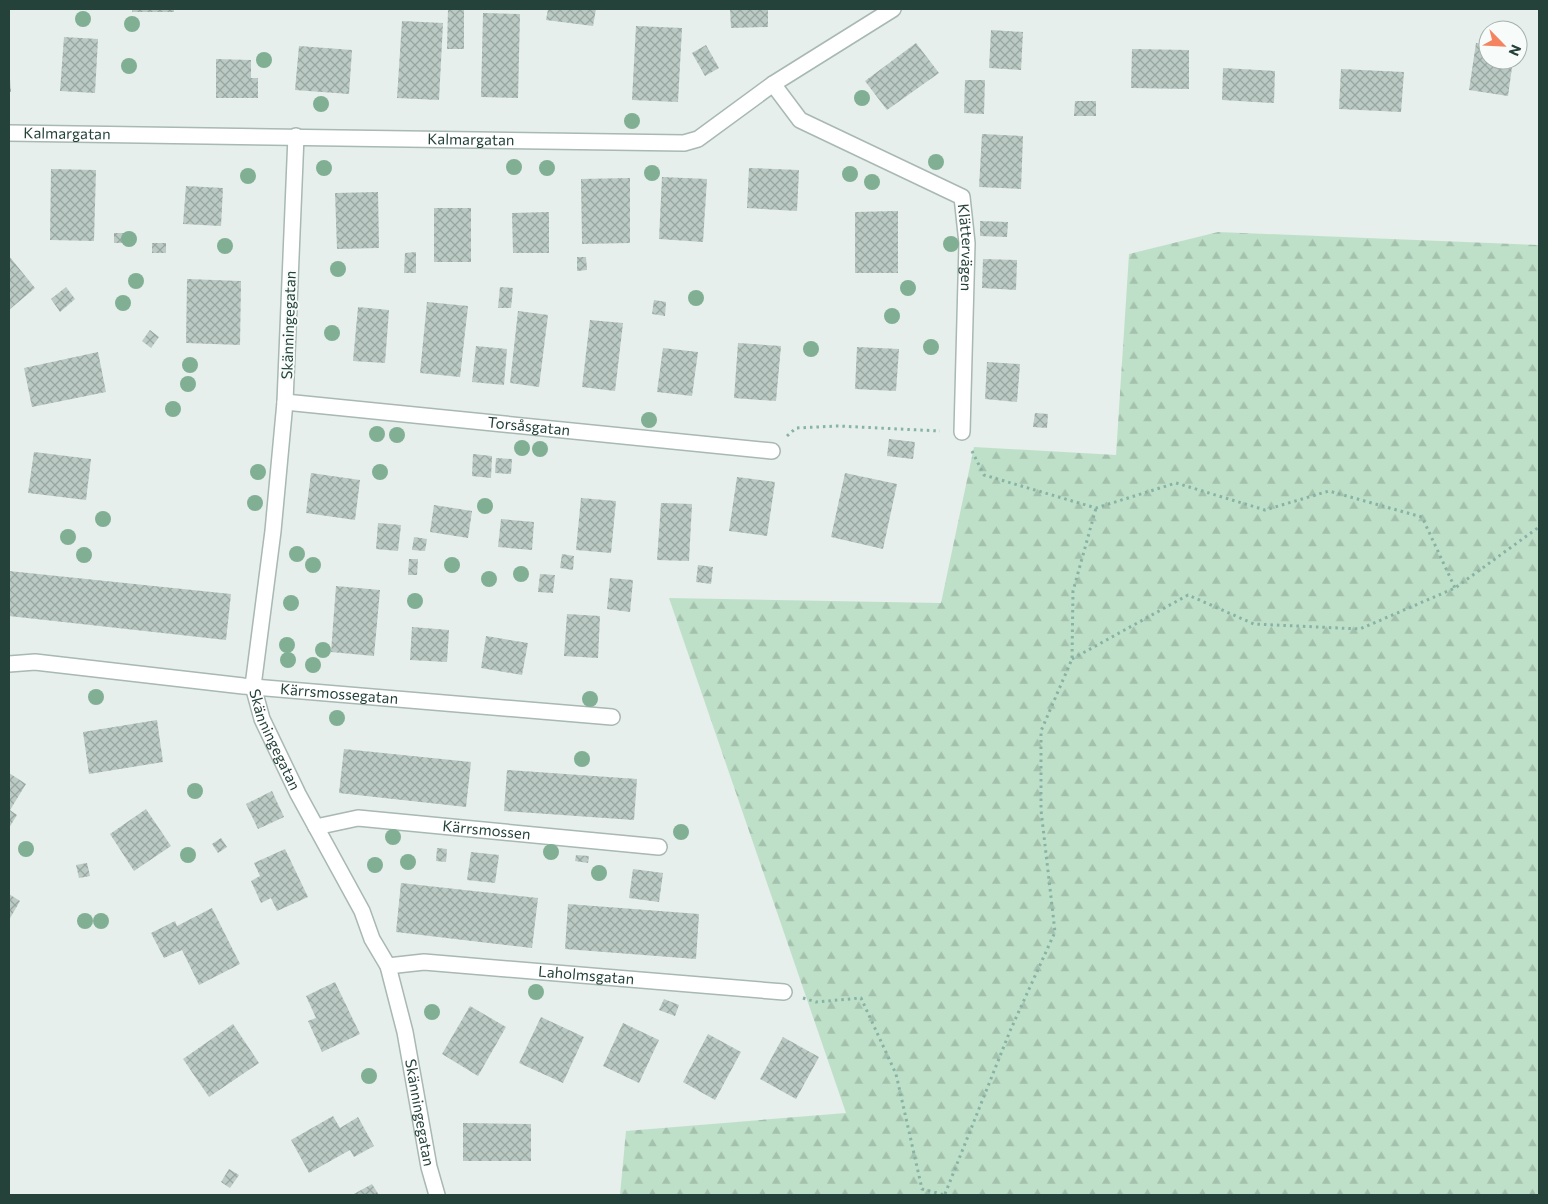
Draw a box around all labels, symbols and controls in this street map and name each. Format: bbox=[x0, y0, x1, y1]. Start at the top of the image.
north arrow bbox=[1478, 20, 1528, 70]
text: N bbox=[1505, 42, 1525, 59]
street label: Kalmargatan bbox=[23, 123, 111, 143]
street label: Kalmargatan bbox=[427, 129, 515, 148]
street label: Klättervägen bbox=[955, 203, 977, 291]
street label: Skänningegatan bbox=[277, 270, 299, 380]
street label: Torsåsgatan bbox=[487, 412, 571, 439]
street label: Kärrsmossegatan bbox=[280, 679, 399, 707]
street label: Skänningegatan bbox=[246, 687, 305, 793]
street label: Kärrsmossen bbox=[442, 816, 531, 843]
street label: Laholmsgatan bbox=[538, 962, 635, 987]
street label: Skänningegatan bbox=[402, 1057, 439, 1168]

